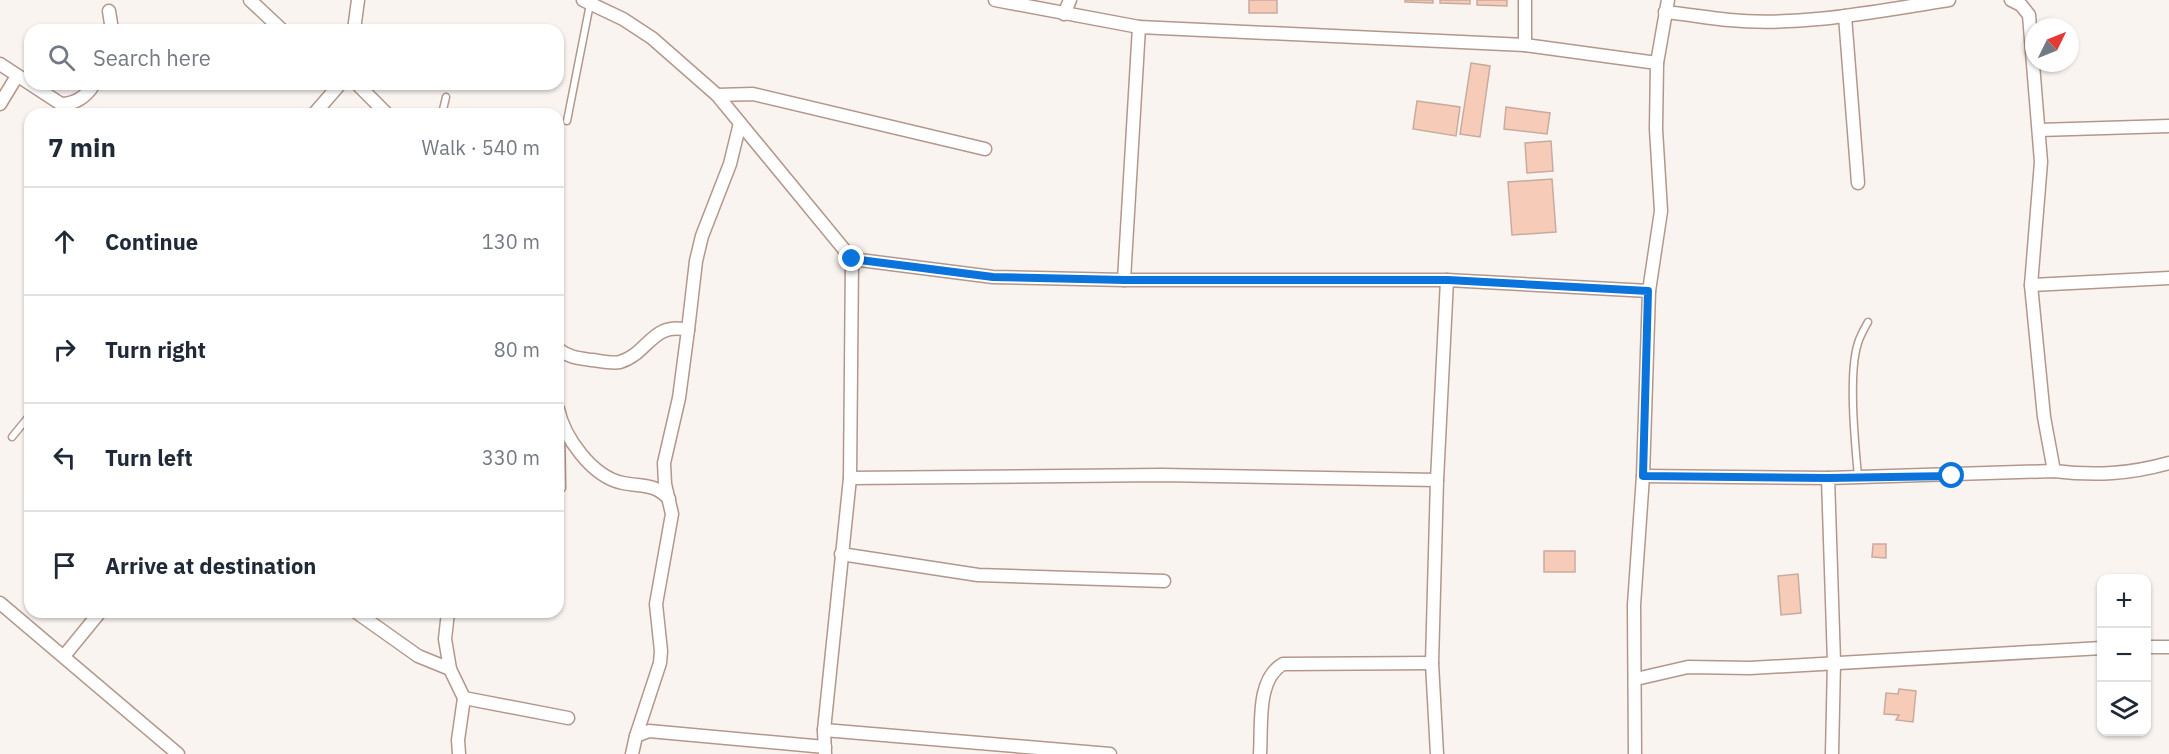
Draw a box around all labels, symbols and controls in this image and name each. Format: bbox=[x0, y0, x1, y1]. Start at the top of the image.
north arrow bbox=[2025, 18, 2079, 72]
search box bbox=[24, 24, 564, 90]
icon: search bbox=[45, 41, 78, 74]
text: Search here bbox=[93, 43, 211, 72]
text: 7 min bbox=[48, 130, 116, 164]
text: Walk · 540 m bbox=[422, 134, 540, 161]
icon: ahead bbox=[48, 225, 81, 258]
text: Continue bbox=[105, 227, 198, 256]
text: 130 m bbox=[482, 228, 540, 255]
route end bbox=[838, 245, 864, 271]
icon: right bbox=[48, 333, 81, 366]
text: Turn right bbox=[105, 335, 206, 364]
text: 80 m bbox=[494, 336, 540, 363]
icon: left bbox=[48, 441, 81, 474]
text: Turn left bbox=[105, 443, 193, 472]
text: 330 m bbox=[482, 444, 540, 471]
route start bbox=[1938, 462, 1964, 488]
icon: arrive bbox=[48, 549, 81, 582]
text: Arrive at destination bbox=[105, 551, 316, 580]
map controls bbox=[2097, 574, 2151, 736]
button: + bbox=[2097, 574, 2151, 628]
button: − bbox=[2097, 628, 2151, 682]
button: layers bbox=[2097, 682, 2151, 736]

